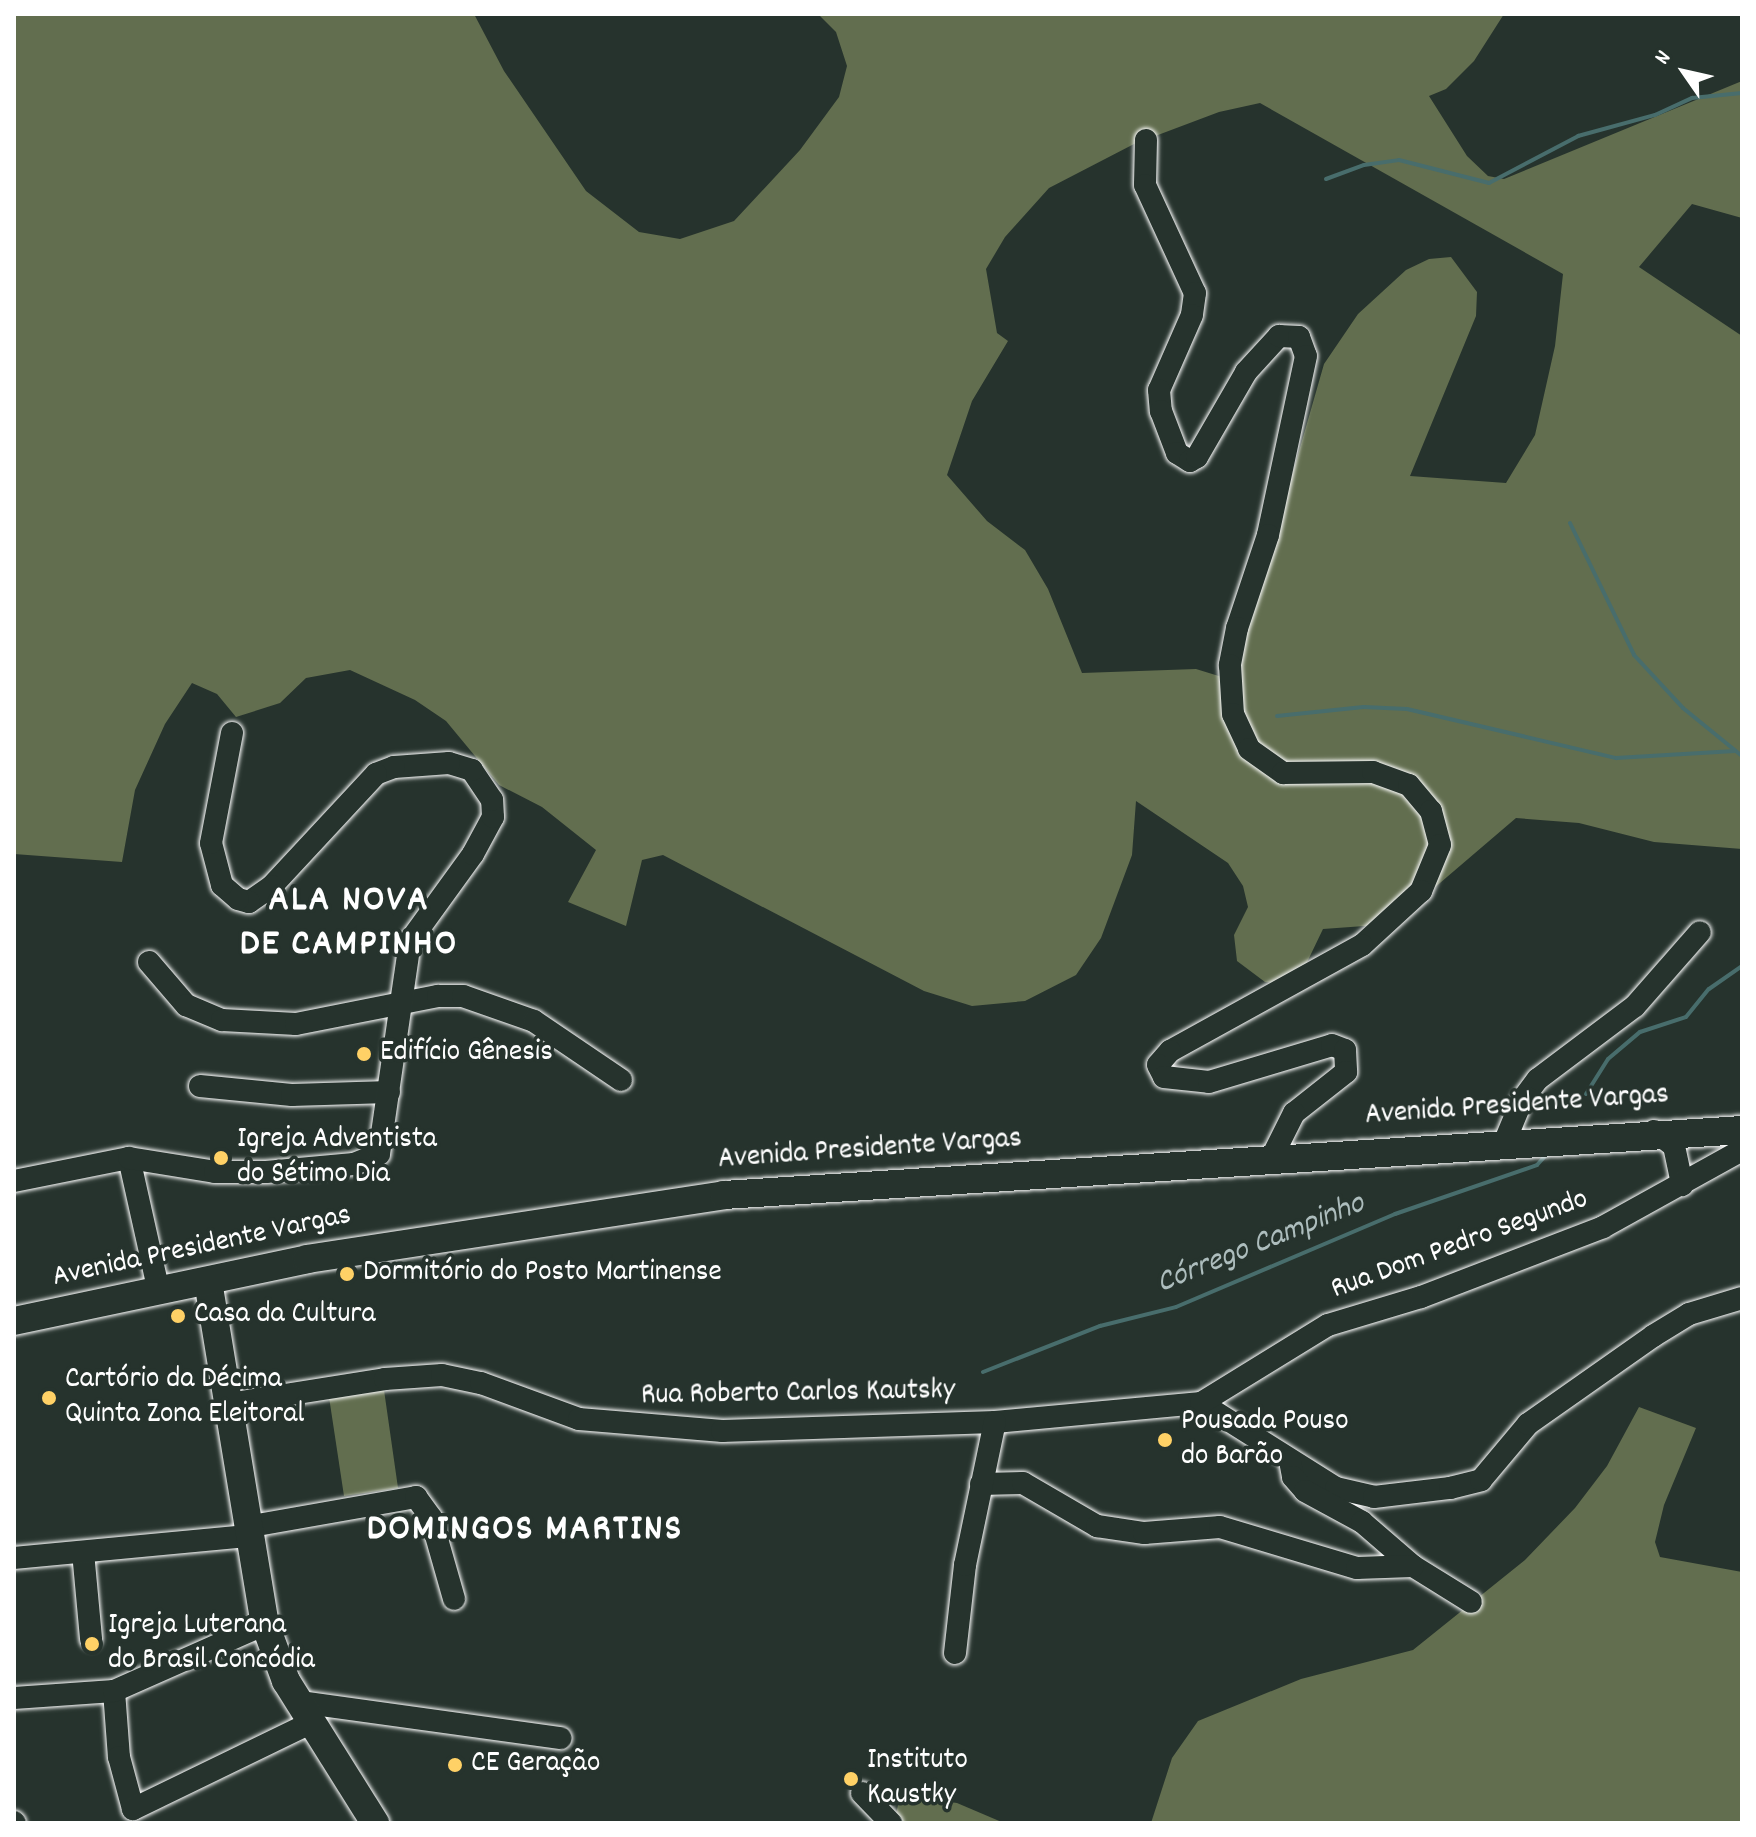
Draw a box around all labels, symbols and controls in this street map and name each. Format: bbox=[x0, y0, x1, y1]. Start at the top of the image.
north arrow bbox=[1644, 32, 1724, 112]
text: N bbox=[1648, 45, 1680, 71]
district label: ALA NOVA DE CAMPINHO bbox=[240, 879, 458, 968]
place label: Edifício Gênesis bbox=[380, 1036, 553, 1072]
marker: Edifício Gênesis bbox=[355, 1045, 373, 1063]
street label: Avenida Presidente Vargas bbox=[1364, 1078, 1670, 1136]
street label: Avenida Presidente Vargas bbox=[717, 1122, 1023, 1180]
place label: Igreja Adventista do Sétimo Dia bbox=[237, 1123, 437, 1194]
marker: Igreja Adventista do Sétimo Dia bbox=[212, 1149, 230, 1167]
street label: Rua Dom Pedro Segundo bbox=[1327, 1183, 1593, 1309]
water label: Córrego Campinho bbox=[1152, 1186, 1370, 1304]
street label: Avenida Presidente Vargas bbox=[49, 1199, 355, 1297]
place label: Dormitório do Posto Martinense bbox=[363, 1256, 722, 1292]
marker: Dormitório do Posto Martinense bbox=[338, 1265, 356, 1283]
place label: Casa da Cultura bbox=[194, 1298, 376, 1334]
marker: Casa da Cultura bbox=[169, 1307, 187, 1325]
place label: Cartório da Décima Quinta Zona Eleitoral bbox=[65, 1363, 304, 1434]
street label: Rua Roberto Carlos Kautsky bbox=[641, 1374, 955, 1416]
marker: Cartório da Décima Quinta Zona Eleitoral bbox=[40, 1389, 58, 1407]
place label: Pousada Pouso do Barão bbox=[1181, 1405, 1348, 1476]
marker: Pousada Pouso do Barão bbox=[1156, 1431, 1174, 1449]
district label: DOMINGOS MARTINS bbox=[367, 1508, 683, 1554]
place label: Igreja Luterana do Brasil Concódia bbox=[108, 1609, 315, 1680]
marker: Igreja Luterana do Brasil Concódia bbox=[83, 1635, 101, 1653]
place label: Instituto Kaustky bbox=[867, 1744, 968, 1814]
place label: CE Geração bbox=[471, 1747, 600, 1783]
marker: CE Geração bbox=[446, 1756, 464, 1774]
marker: Instituto Kaustky bbox=[842, 1770, 860, 1788]

